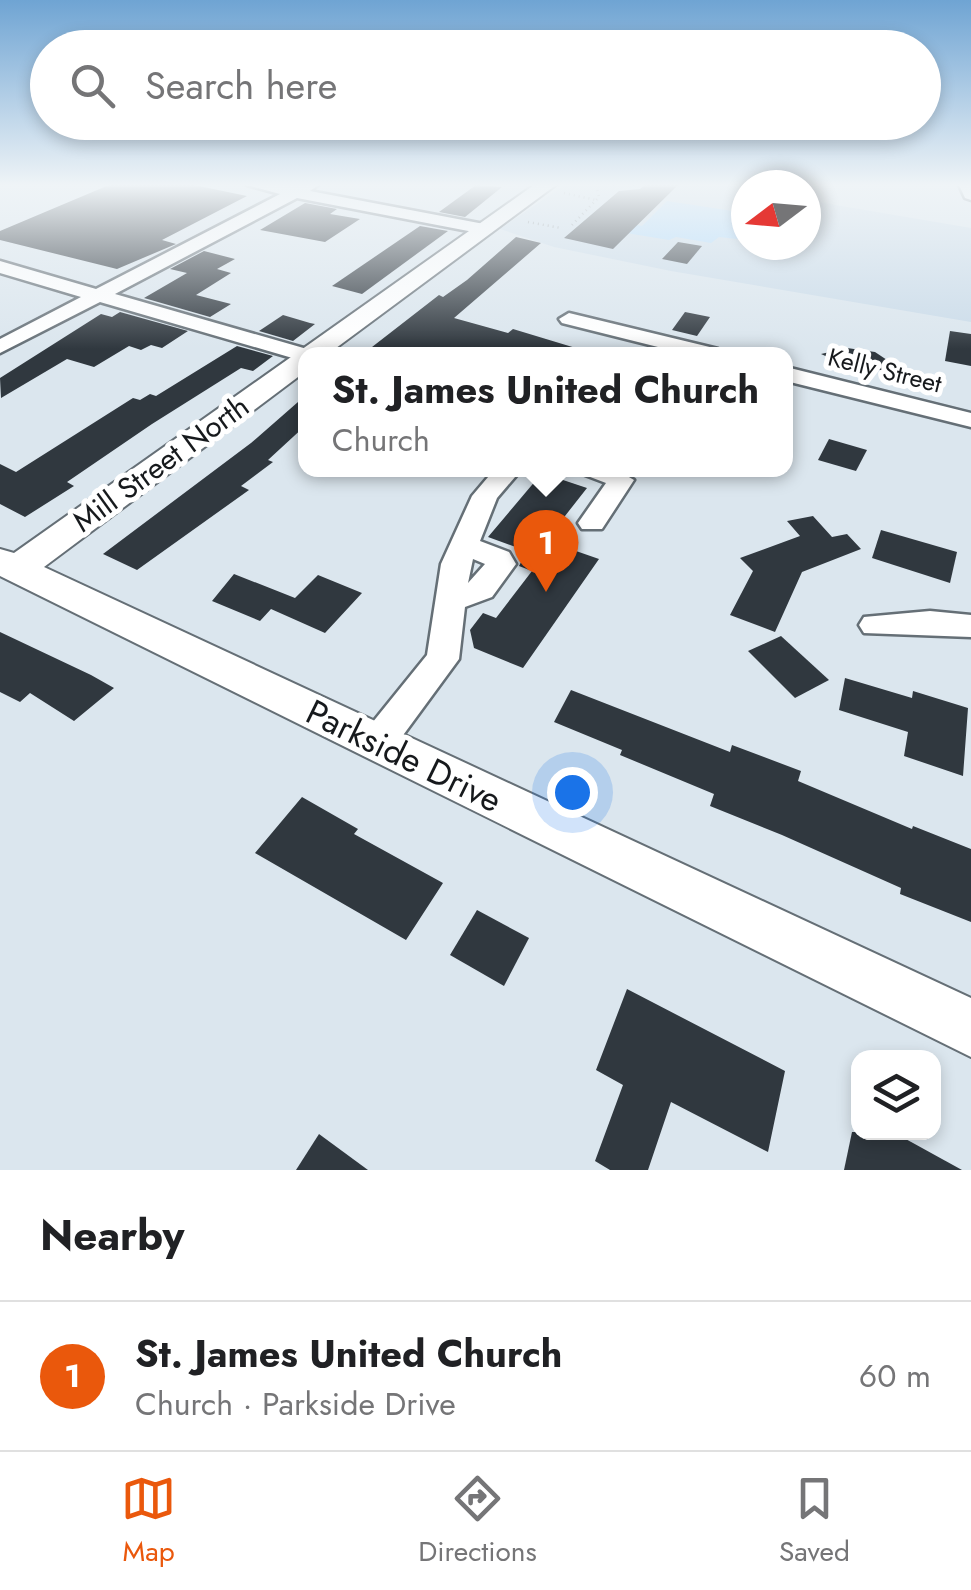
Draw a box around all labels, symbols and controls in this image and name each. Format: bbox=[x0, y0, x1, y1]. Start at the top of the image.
search box bbox=[30, 30, 941, 140]
icon: search bbox=[65, 58, 120, 113]
text: Search here bbox=[145, 58, 337, 113]
north arrow bbox=[731, 170, 821, 260]
street label: Kelly Street bbox=[824, 339, 946, 401]
popup bbox=[298, 347, 793, 477]
text: St. James United Church bbox=[332, 362, 759, 417]
street label: Mill Street North bbox=[64, 385, 258, 542]
text: Church bbox=[332, 417, 430, 463]
pin: 1 bbox=[514, 510, 578, 592]
street label: Parkside Drive bbox=[298, 687, 510, 825]
your location bbox=[547, 767, 598, 818]
map controls bbox=[851, 1050, 941, 1140]
button: layers bbox=[851, 1050, 941, 1140]
text: Nearby bbox=[40, 1205, 184, 1266]
text: St. James United Church bbox=[135, 1326, 562, 1381]
text: 1 bbox=[64, 1353, 81, 1399]
text: 60 m bbox=[859, 1353, 931, 1399]
text: Church · Parkside Drive bbox=[135, 1381, 456, 1427]
tab: Map bbox=[121, 1471, 176, 1572]
tab: Directions bbox=[418, 1471, 537, 1572]
tab: Saved bbox=[779, 1471, 850, 1572]

